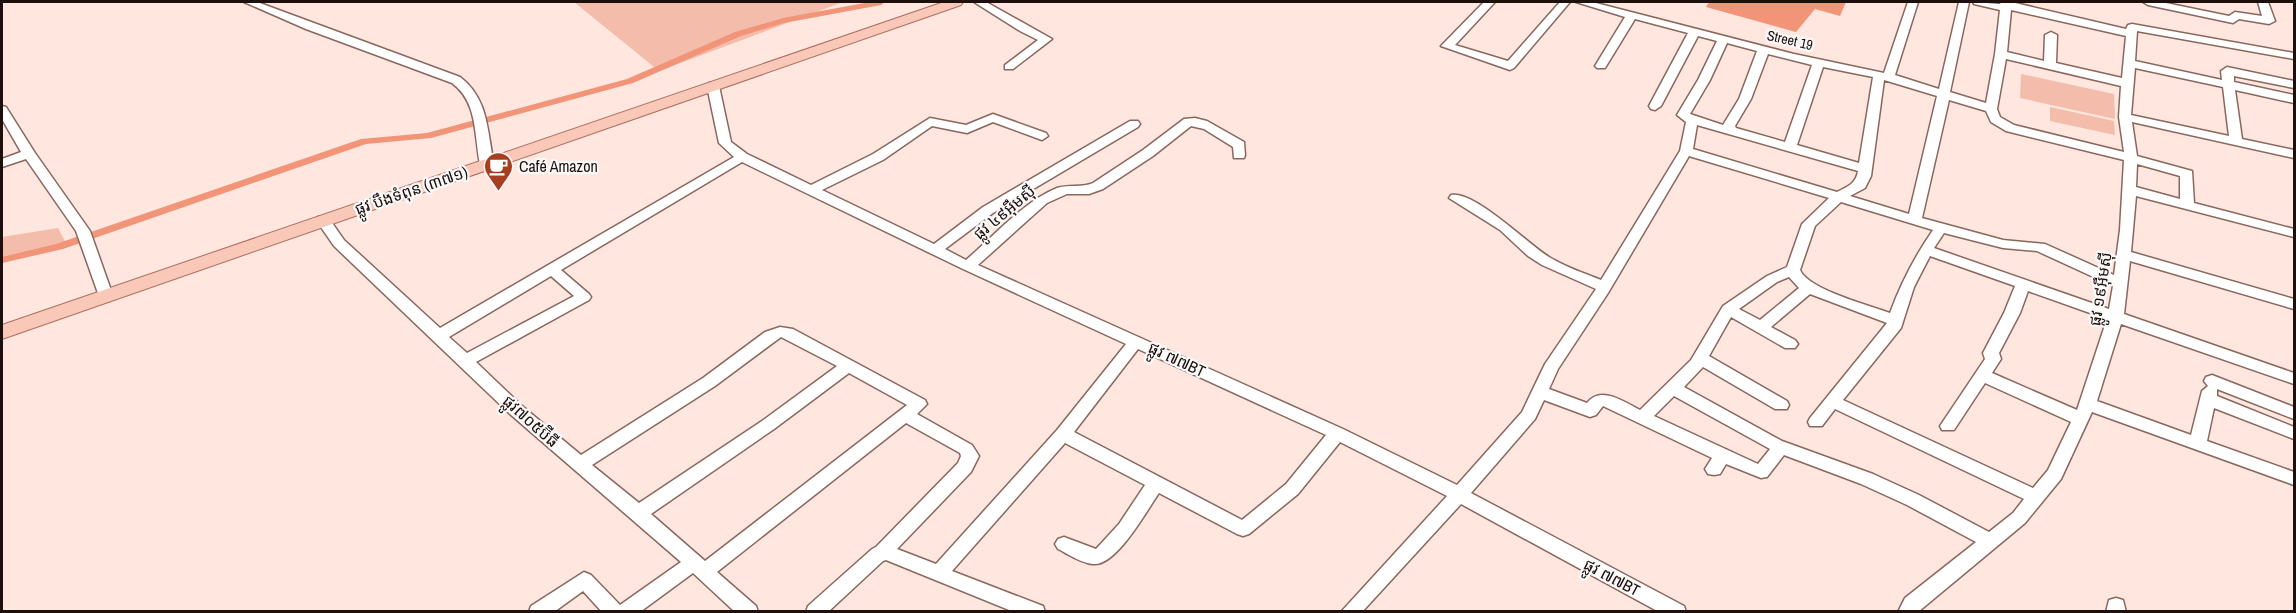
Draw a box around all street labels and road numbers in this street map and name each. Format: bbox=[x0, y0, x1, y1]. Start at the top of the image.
street label: Street 19 bbox=[1765, 26, 1815, 54]
street label: ផ្លូវ បឹងទំពុន (៣៧១) bbox=[352, 160, 472, 223]
street label: ផ្លូវ ៤៩អ៊ឹមស៊ី bbox=[968, 180, 1042, 247]
street label: ផ្លូវ ១៩អ៊ឹមស៊ី bbox=[2083, 250, 2120, 328]
street label: ផ្លូវ ៧៧BT bbox=[1143, 336, 1209, 385]
street label: ផ្លូវ៧០៥ប៊ីធី bbox=[496, 389, 564, 455]
street label: ផ្លូវ ៧៧BT bbox=[1578, 553, 1644, 604]

